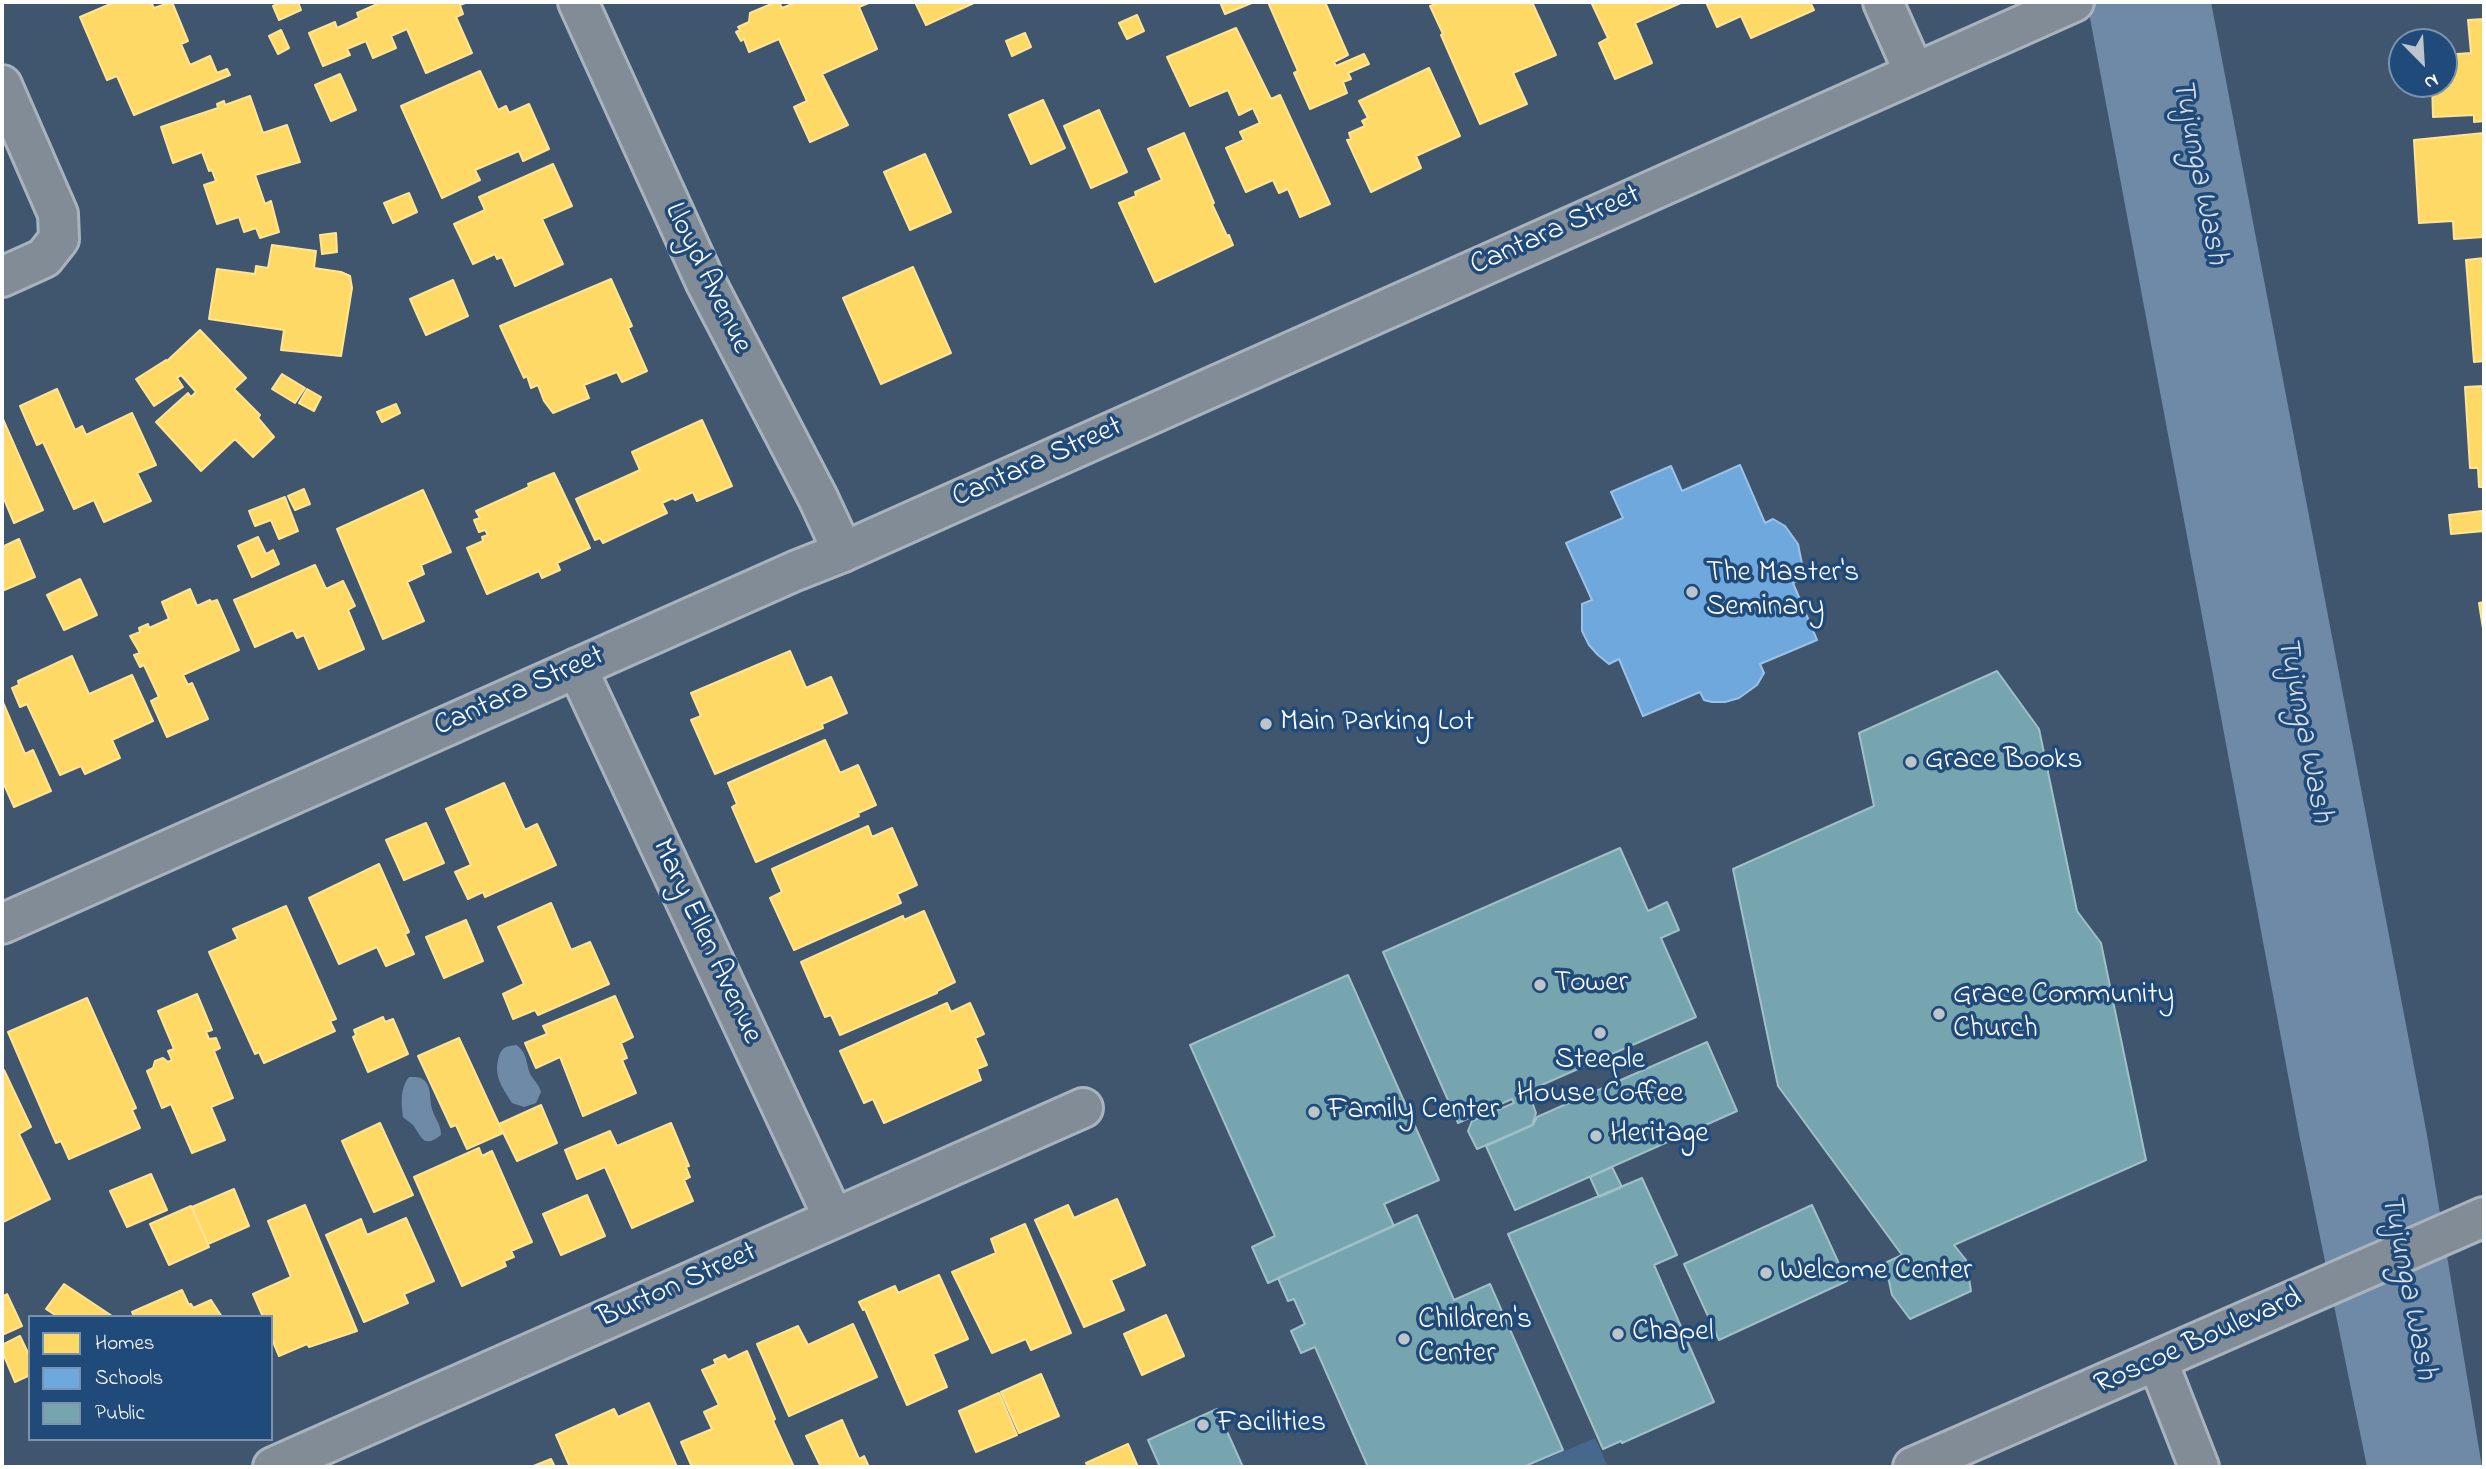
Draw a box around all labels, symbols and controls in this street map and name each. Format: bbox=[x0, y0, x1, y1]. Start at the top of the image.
north arrow bbox=[2388, 28, 2458, 98]
text: N bbox=[2420, 66, 2442, 96]
water label: Tujunga Wash bbox=[2160, 76, 2234, 268]
street label: Cantara Street bbox=[1465, 178, 1647, 286]
street label: Lloyd Avenue bbox=[654, 198, 758, 360]
street label: Cantara Street bbox=[947, 410, 1129, 518]
place label: The Master's Seminary bbox=[1706, 557, 1859, 628]
marker: The Master's Seminary bbox=[1684, 584, 1700, 600]
water label: Tujunga Wash bbox=[2265, 634, 2339, 826]
street label: Cantara Street bbox=[429, 639, 611, 747]
place label: Main Parking Lot bbox=[1280, 706, 1474, 742]
marker: Main Parking Lot bbox=[1258, 716, 1274, 732]
place label: Grace Books bbox=[1925, 744, 2082, 780]
marker: Grace Books bbox=[1903, 754, 1919, 770]
street label: Mary Ellen Avenue bbox=[642, 834, 768, 1050]
place label: Tower bbox=[1554, 967, 1628, 1003]
marker: Tower bbox=[1532, 977, 1548, 993]
place label: Grace Community Church bbox=[1953, 979, 2174, 1050]
marker: Grace Community Church bbox=[1931, 1006, 1947, 1022]
marker: Steeple House Coffee bbox=[1592, 1025, 1608, 1041]
place label: Steeple House Coffee bbox=[1517, 1044, 1683, 1114]
place label: Family Center bbox=[1328, 1094, 1499, 1130]
marker: Family Center bbox=[1306, 1104, 1322, 1120]
place label: Heritage bbox=[1610, 1118, 1709, 1154]
marker: Heritage bbox=[1588, 1128, 1604, 1144]
water label: Tujunga Wash bbox=[2369, 1191, 2443, 1383]
street label: Burton Street bbox=[593, 1236, 763, 1338]
place label: Welcome Center bbox=[1780, 1255, 1972, 1291]
marker: Welcome Center bbox=[1758, 1265, 1774, 1281]
street label: Roscoe Boulevard bbox=[2090, 1281, 2308, 1405]
place label: Children's Center bbox=[1418, 1304, 1532, 1374]
legend bbox=[28, 1315, 273, 1441]
place label: Chapel bbox=[1632, 1316, 1714, 1352]
marker: Chapel bbox=[1610, 1326, 1626, 1342]
text: Homes bbox=[95, 1329, 155, 1359]
marker: Children's Center bbox=[1396, 1331, 1412, 1347]
text: Schools bbox=[95, 1364, 163, 1394]
text: Public bbox=[95, 1399, 145, 1429]
place label: Facilities bbox=[1217, 1407, 1326, 1443]
marker: Facilities bbox=[1195, 1417, 1211, 1433]

